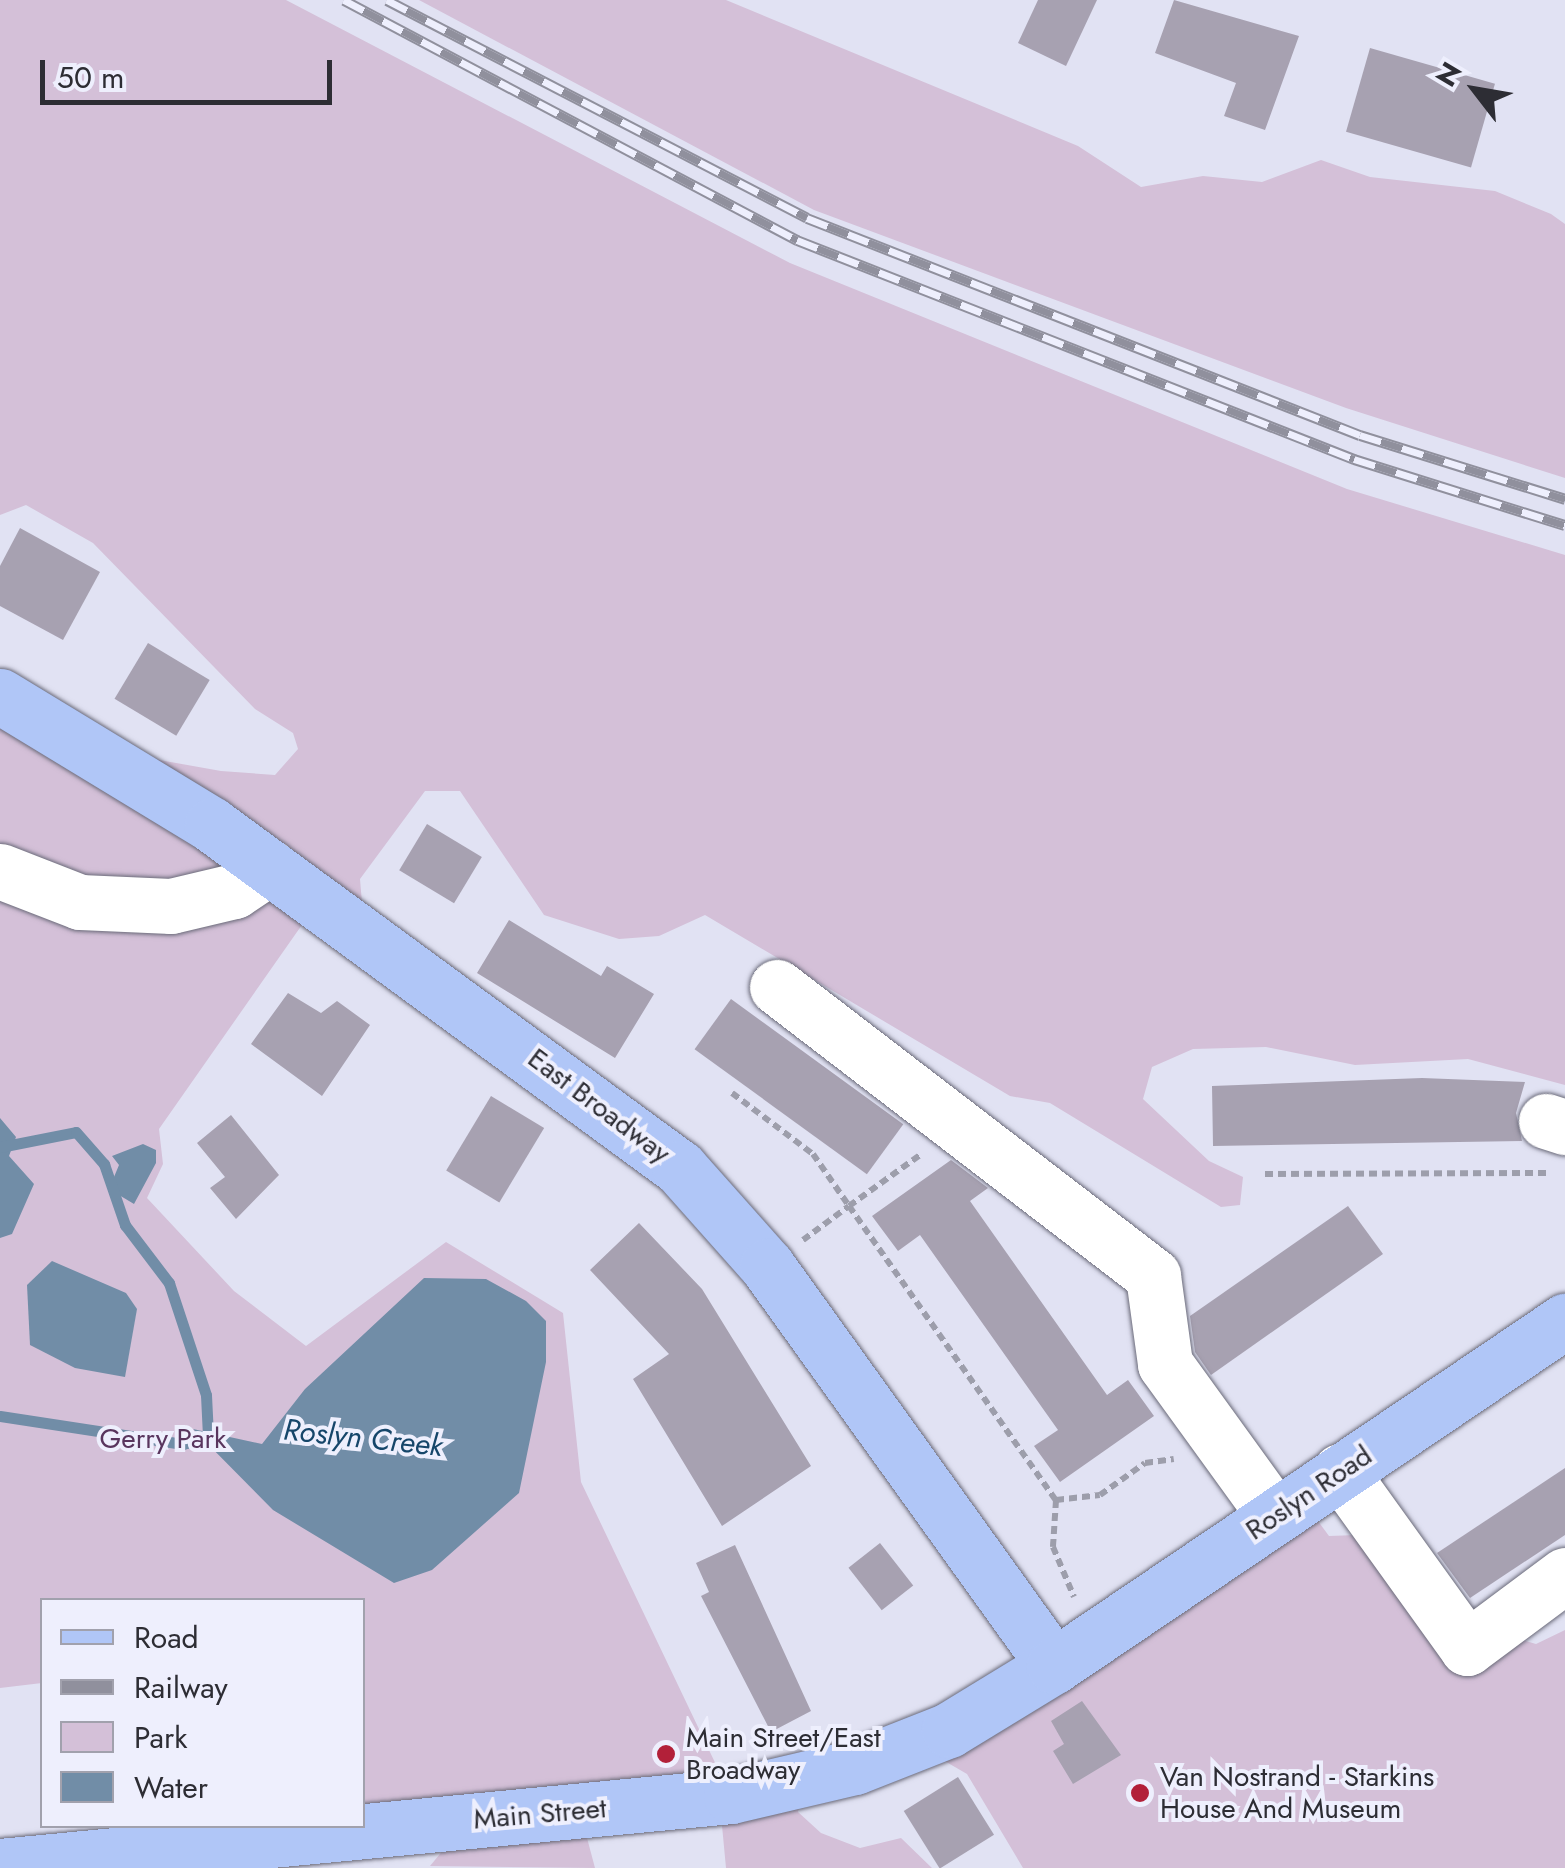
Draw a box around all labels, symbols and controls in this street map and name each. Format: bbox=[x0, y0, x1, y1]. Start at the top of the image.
scale bar bbox=[45, 40, 338, 102]
north arrow bbox=[1425, 40, 1525, 140]
text: N bbox=[1426, 54, 1472, 94]
text: 50 m bbox=[57, 56, 124, 99]
street label: East Broadway bbox=[521, 1042, 677, 1170]
water label: Roslyn Creek bbox=[282, 1412, 444, 1464]
park label: Gerry Park bbox=[100, 1422, 226, 1456]
street label: Roslyn Road bbox=[1240, 1439, 1378, 1547]
legend bbox=[40, 1598, 365, 1828]
text: Road bbox=[134, 1616, 199, 1659]
text: Railway bbox=[134, 1666, 228, 1709]
text: Park bbox=[134, 1716, 187, 1759]
place label: Main Street/East Broadway bbox=[686, 1721, 881, 1787]
marker: Main Street/East Broadway bbox=[655, 1743, 677, 1765]
place label: Van Nostrand - Starkins House And Museum bbox=[1160, 1760, 1434, 1826]
text: Water bbox=[134, 1766, 208, 1809]
marker: Van Nostrand - Starkins House And Museum bbox=[1129, 1782, 1151, 1804]
street label: Main Street bbox=[472, 1791, 608, 1837]

